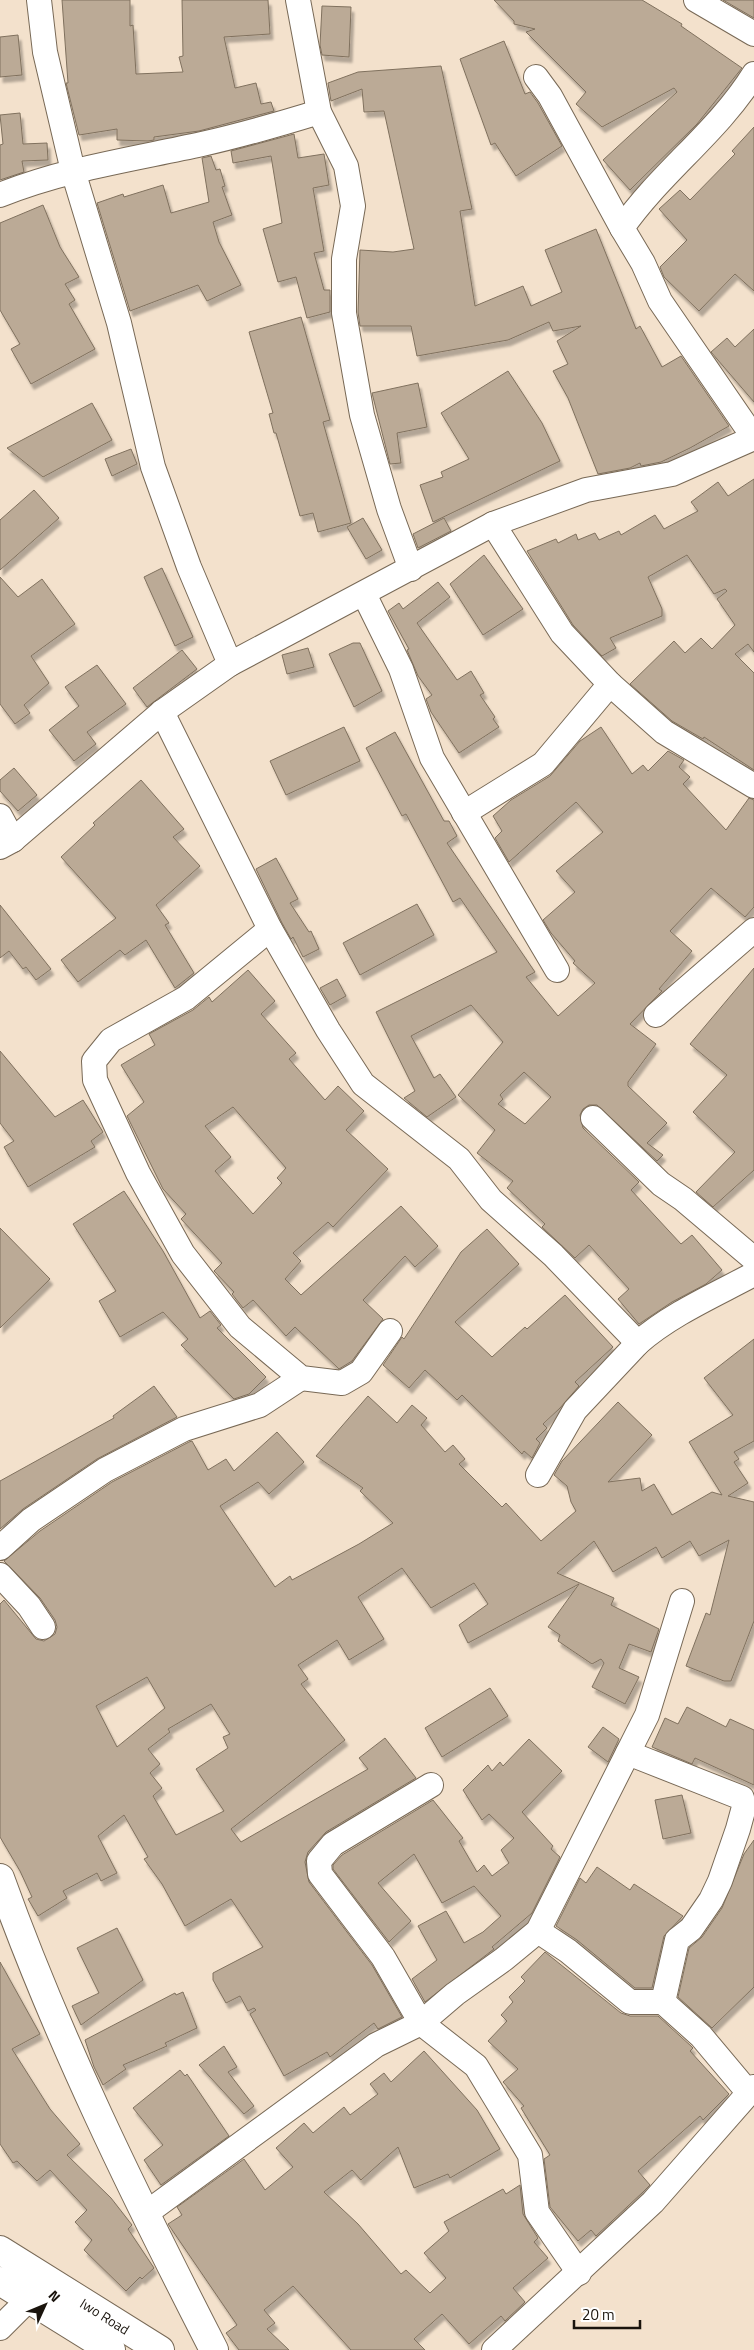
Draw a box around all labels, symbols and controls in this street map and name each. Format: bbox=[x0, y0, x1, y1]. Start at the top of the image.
north arrow bbox=[20, 2280, 70, 2330]
text: N bbox=[44, 2285, 66, 2306]
street label: Iwo Road bbox=[76, 2293, 134, 2339]
scale bar bbox=[574, 2298, 640, 2330]
text: 20 m bbox=[582, 2303, 615, 2326]

